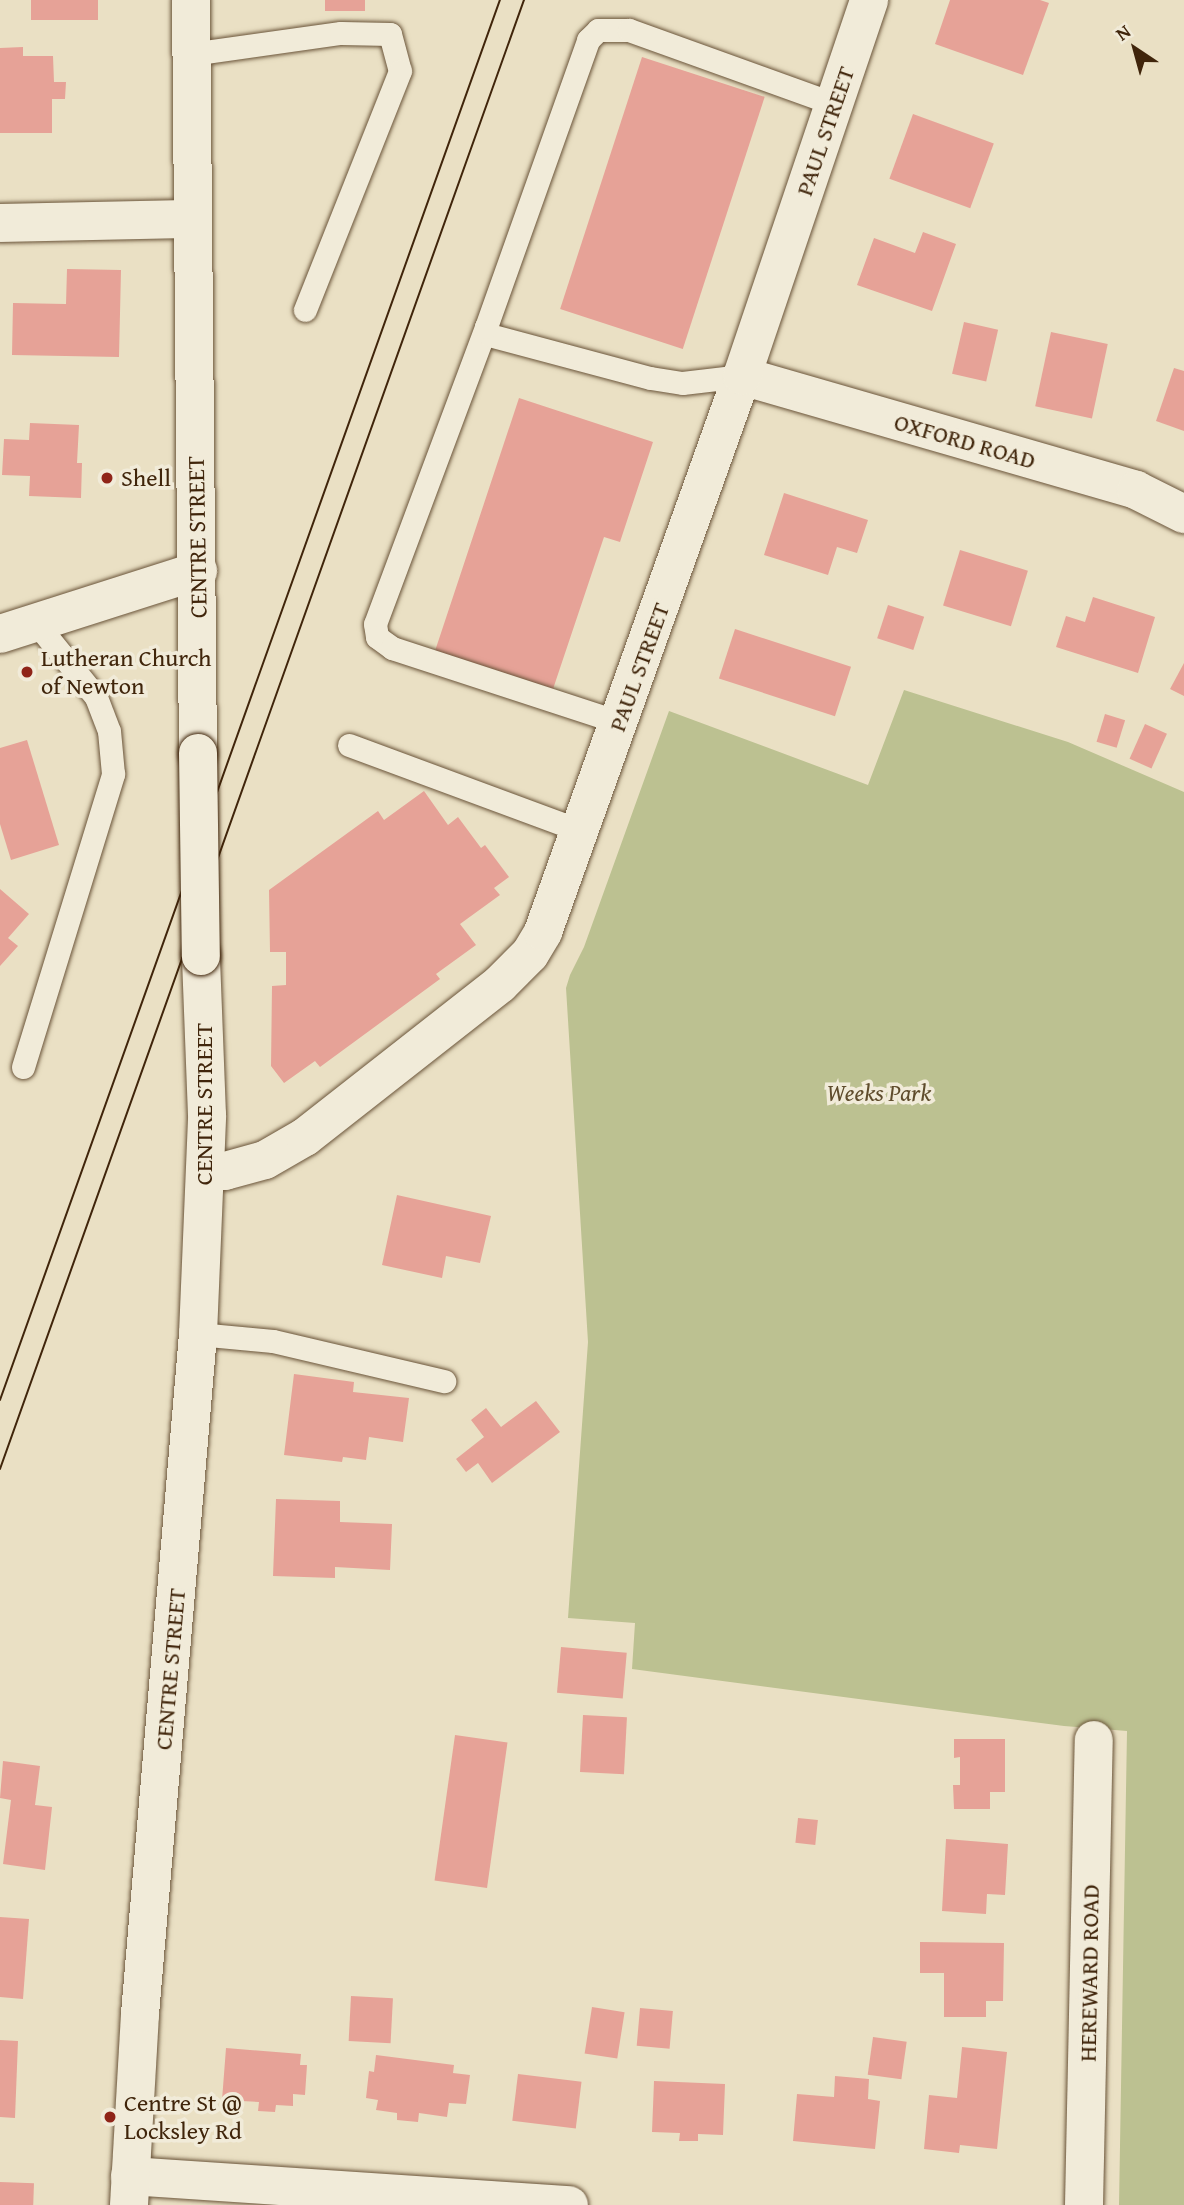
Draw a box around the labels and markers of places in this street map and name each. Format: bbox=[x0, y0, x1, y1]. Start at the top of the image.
place label: Shell bbox=[121, 464, 171, 492]
marker: Shell bbox=[99, 470, 115, 486]
place label: Lutheran Church of Newton bbox=[41, 644, 211, 700]
marker: Lutheran Church of Newton bbox=[19, 664, 35, 680]
place label: Centre St @ Locksley Rd bbox=[124, 2089, 242, 2145]
marker: Centre St @ Locksley Rd bbox=[102, 2109, 118, 2125]

